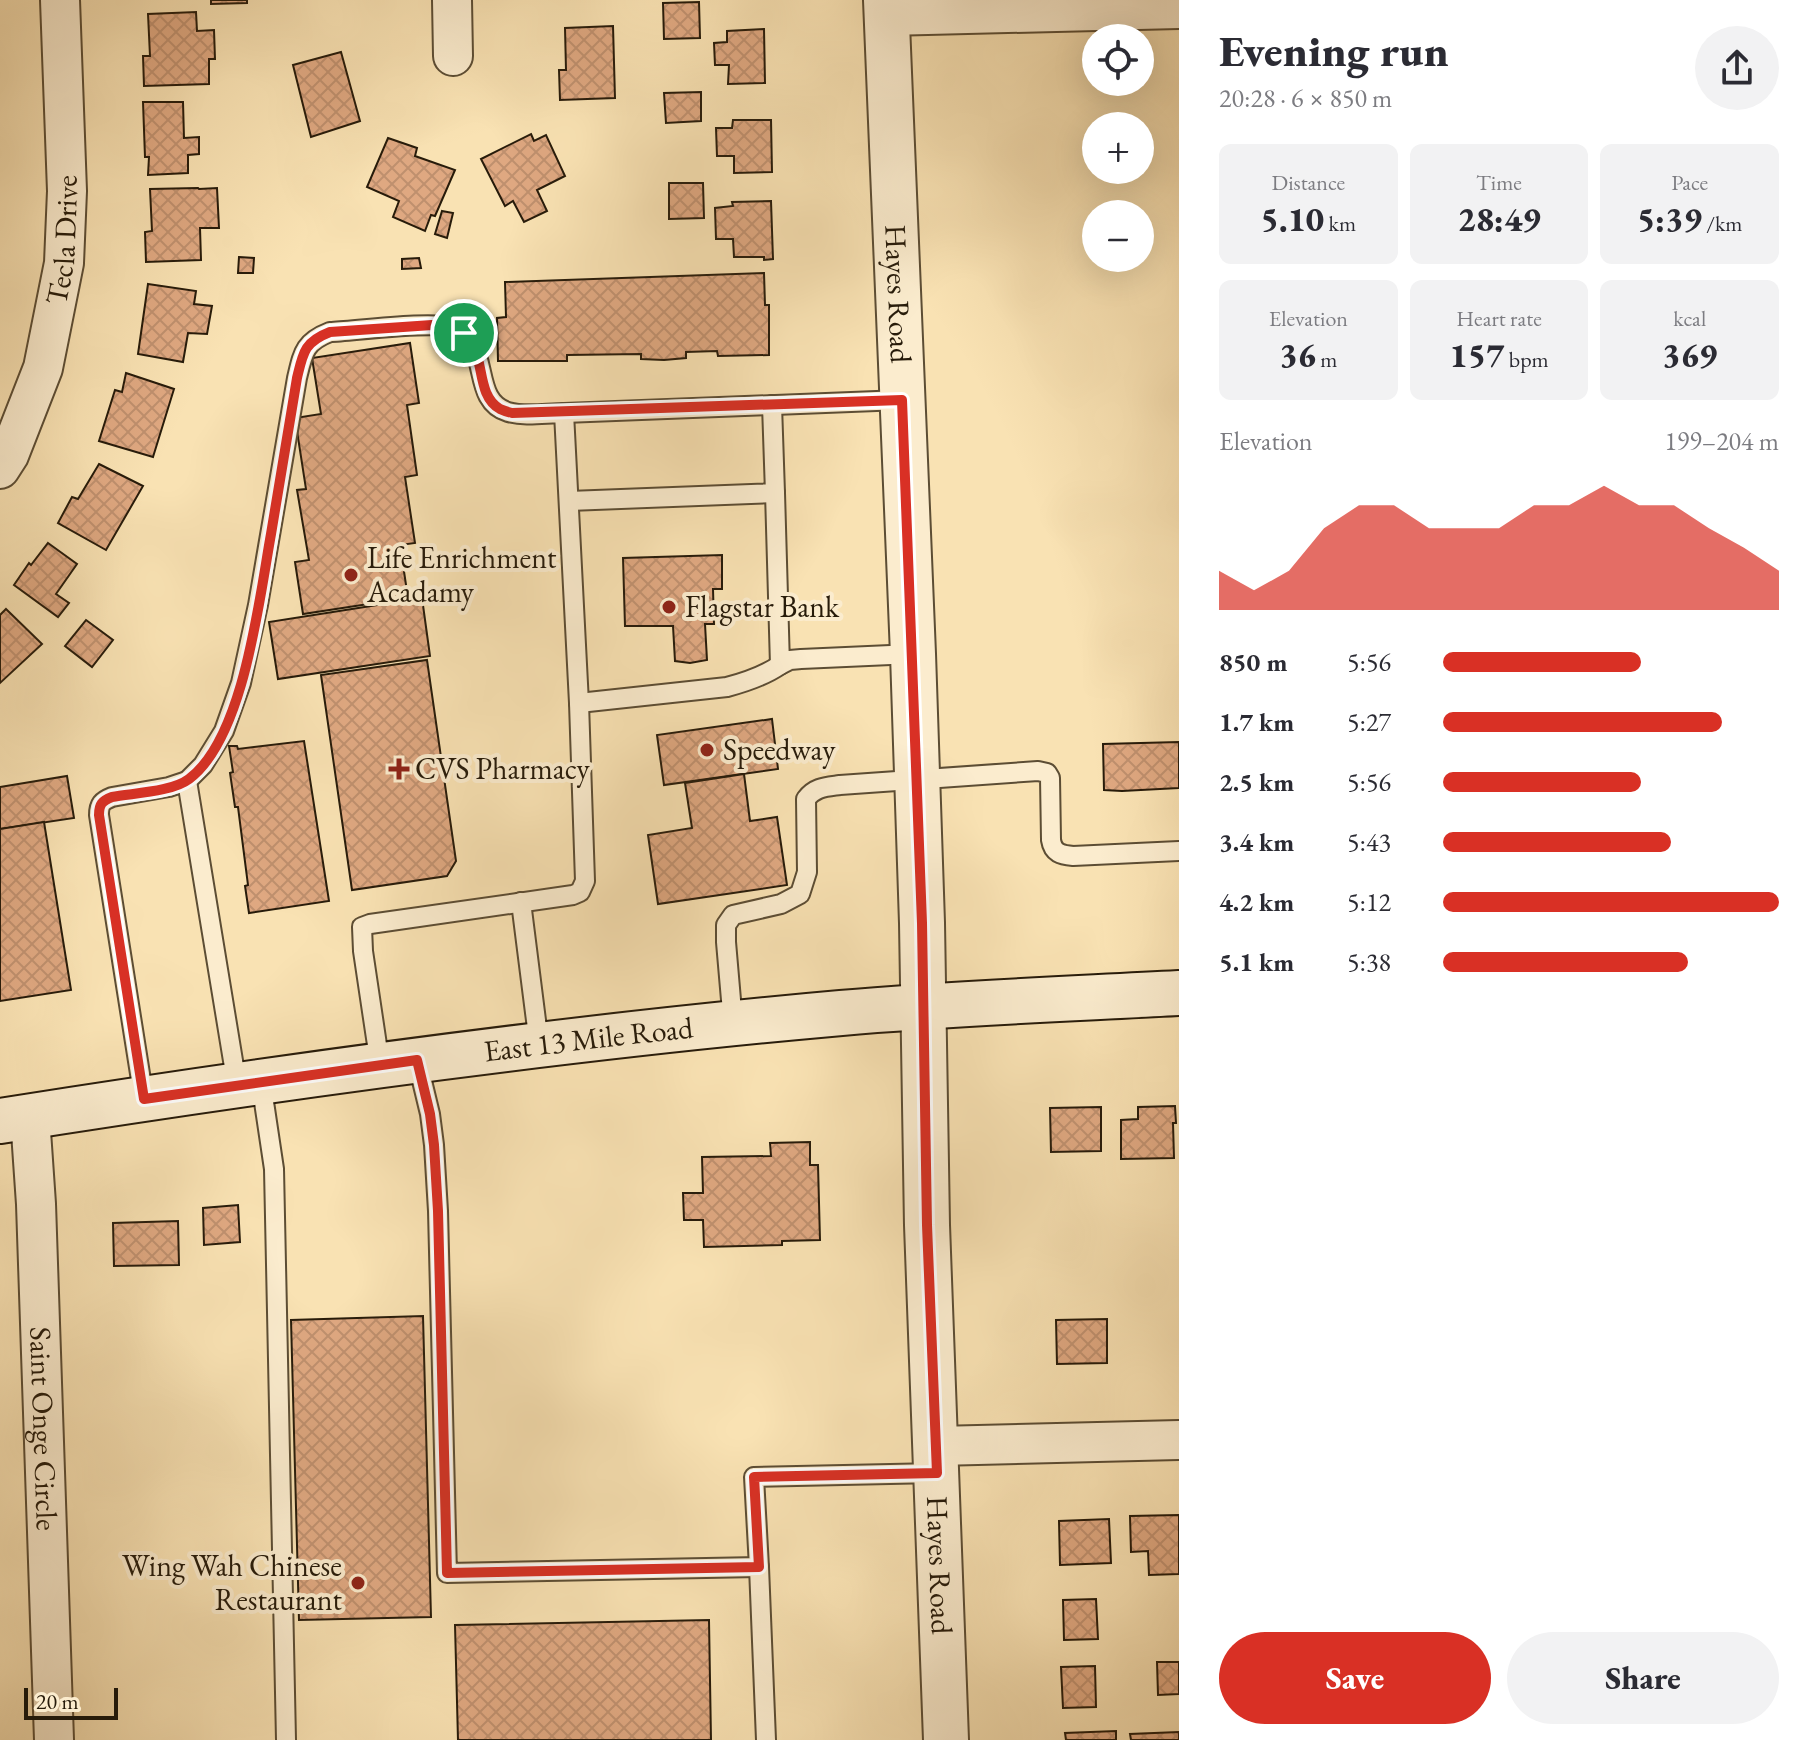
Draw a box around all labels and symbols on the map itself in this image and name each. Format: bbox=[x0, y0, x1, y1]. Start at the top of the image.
street label: Tecla Drive bbox=[36, 175, 86, 308]
street label: Hayes Road bbox=[876, 224, 921, 365]
pin bbox=[430, 299, 498, 367]
place label: Life Enrichment Acadamy bbox=[366, 538, 557, 611]
marker: Life Enrichment Acadamy bbox=[342, 566, 360, 584]
place label: Flagstar Bank bbox=[685, 587, 840, 626]
marker: Flagstar Bank bbox=[660, 598, 678, 616]
place label: Speedway bbox=[723, 730, 836, 769]
marker: Speedway bbox=[698, 741, 716, 759]
place label: CVS Pharmacy bbox=[415, 749, 590, 788]
marker: CVS Pharmacy bbox=[390, 760, 408, 778]
street label: East 13 Mile Road bbox=[481, 1007, 696, 1070]
street label: Saint Onge Circle bbox=[21, 1326, 67, 1531]
street label: Hayes Road bbox=[918, 1495, 962, 1636]
place label: Wing Wah Chinese Restaurant bbox=[122, 1546, 343, 1619]
marker: Wing Wah Chinese Restaurant bbox=[349, 1574, 367, 1592]
scale bar bbox=[24, 1684, 118, 1720]

